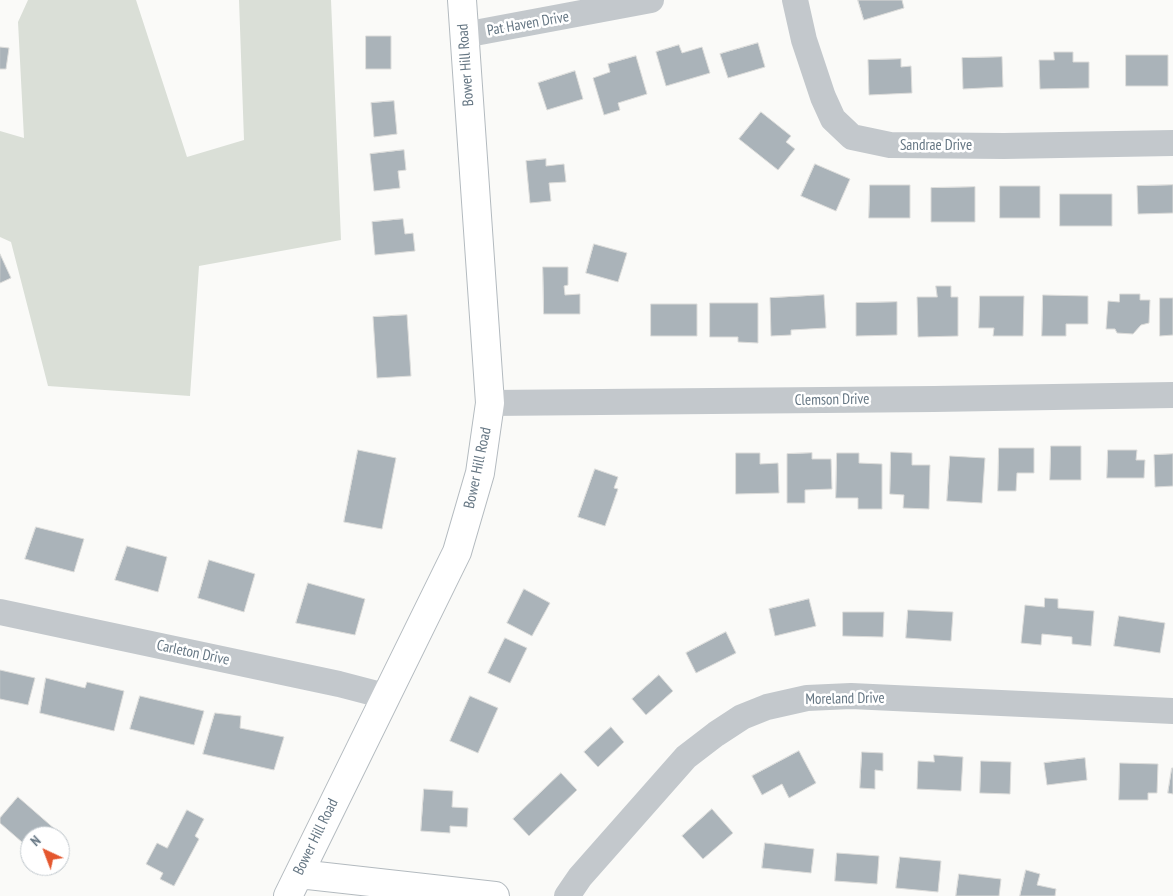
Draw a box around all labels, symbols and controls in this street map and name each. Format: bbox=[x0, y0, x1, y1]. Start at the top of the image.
street label: Pat Haven Drive bbox=[486, 8, 570, 40]
street label: Bower Hill Road bbox=[454, 23, 478, 107]
street label: Sandrae Drive bbox=[900, 137, 972, 155]
street label: Clemson Drive bbox=[794, 390, 870, 410]
street label: Bower Hill Road bbox=[461, 426, 495, 510]
street label: Carleton Drive bbox=[155, 637, 231, 669]
street label: Moreland Drive bbox=[805, 689, 885, 709]
street label: Bower Hill Road bbox=[290, 796, 342, 878]
north arrow bbox=[20, 826, 70, 876]
text: N bbox=[27, 832, 44, 850]

